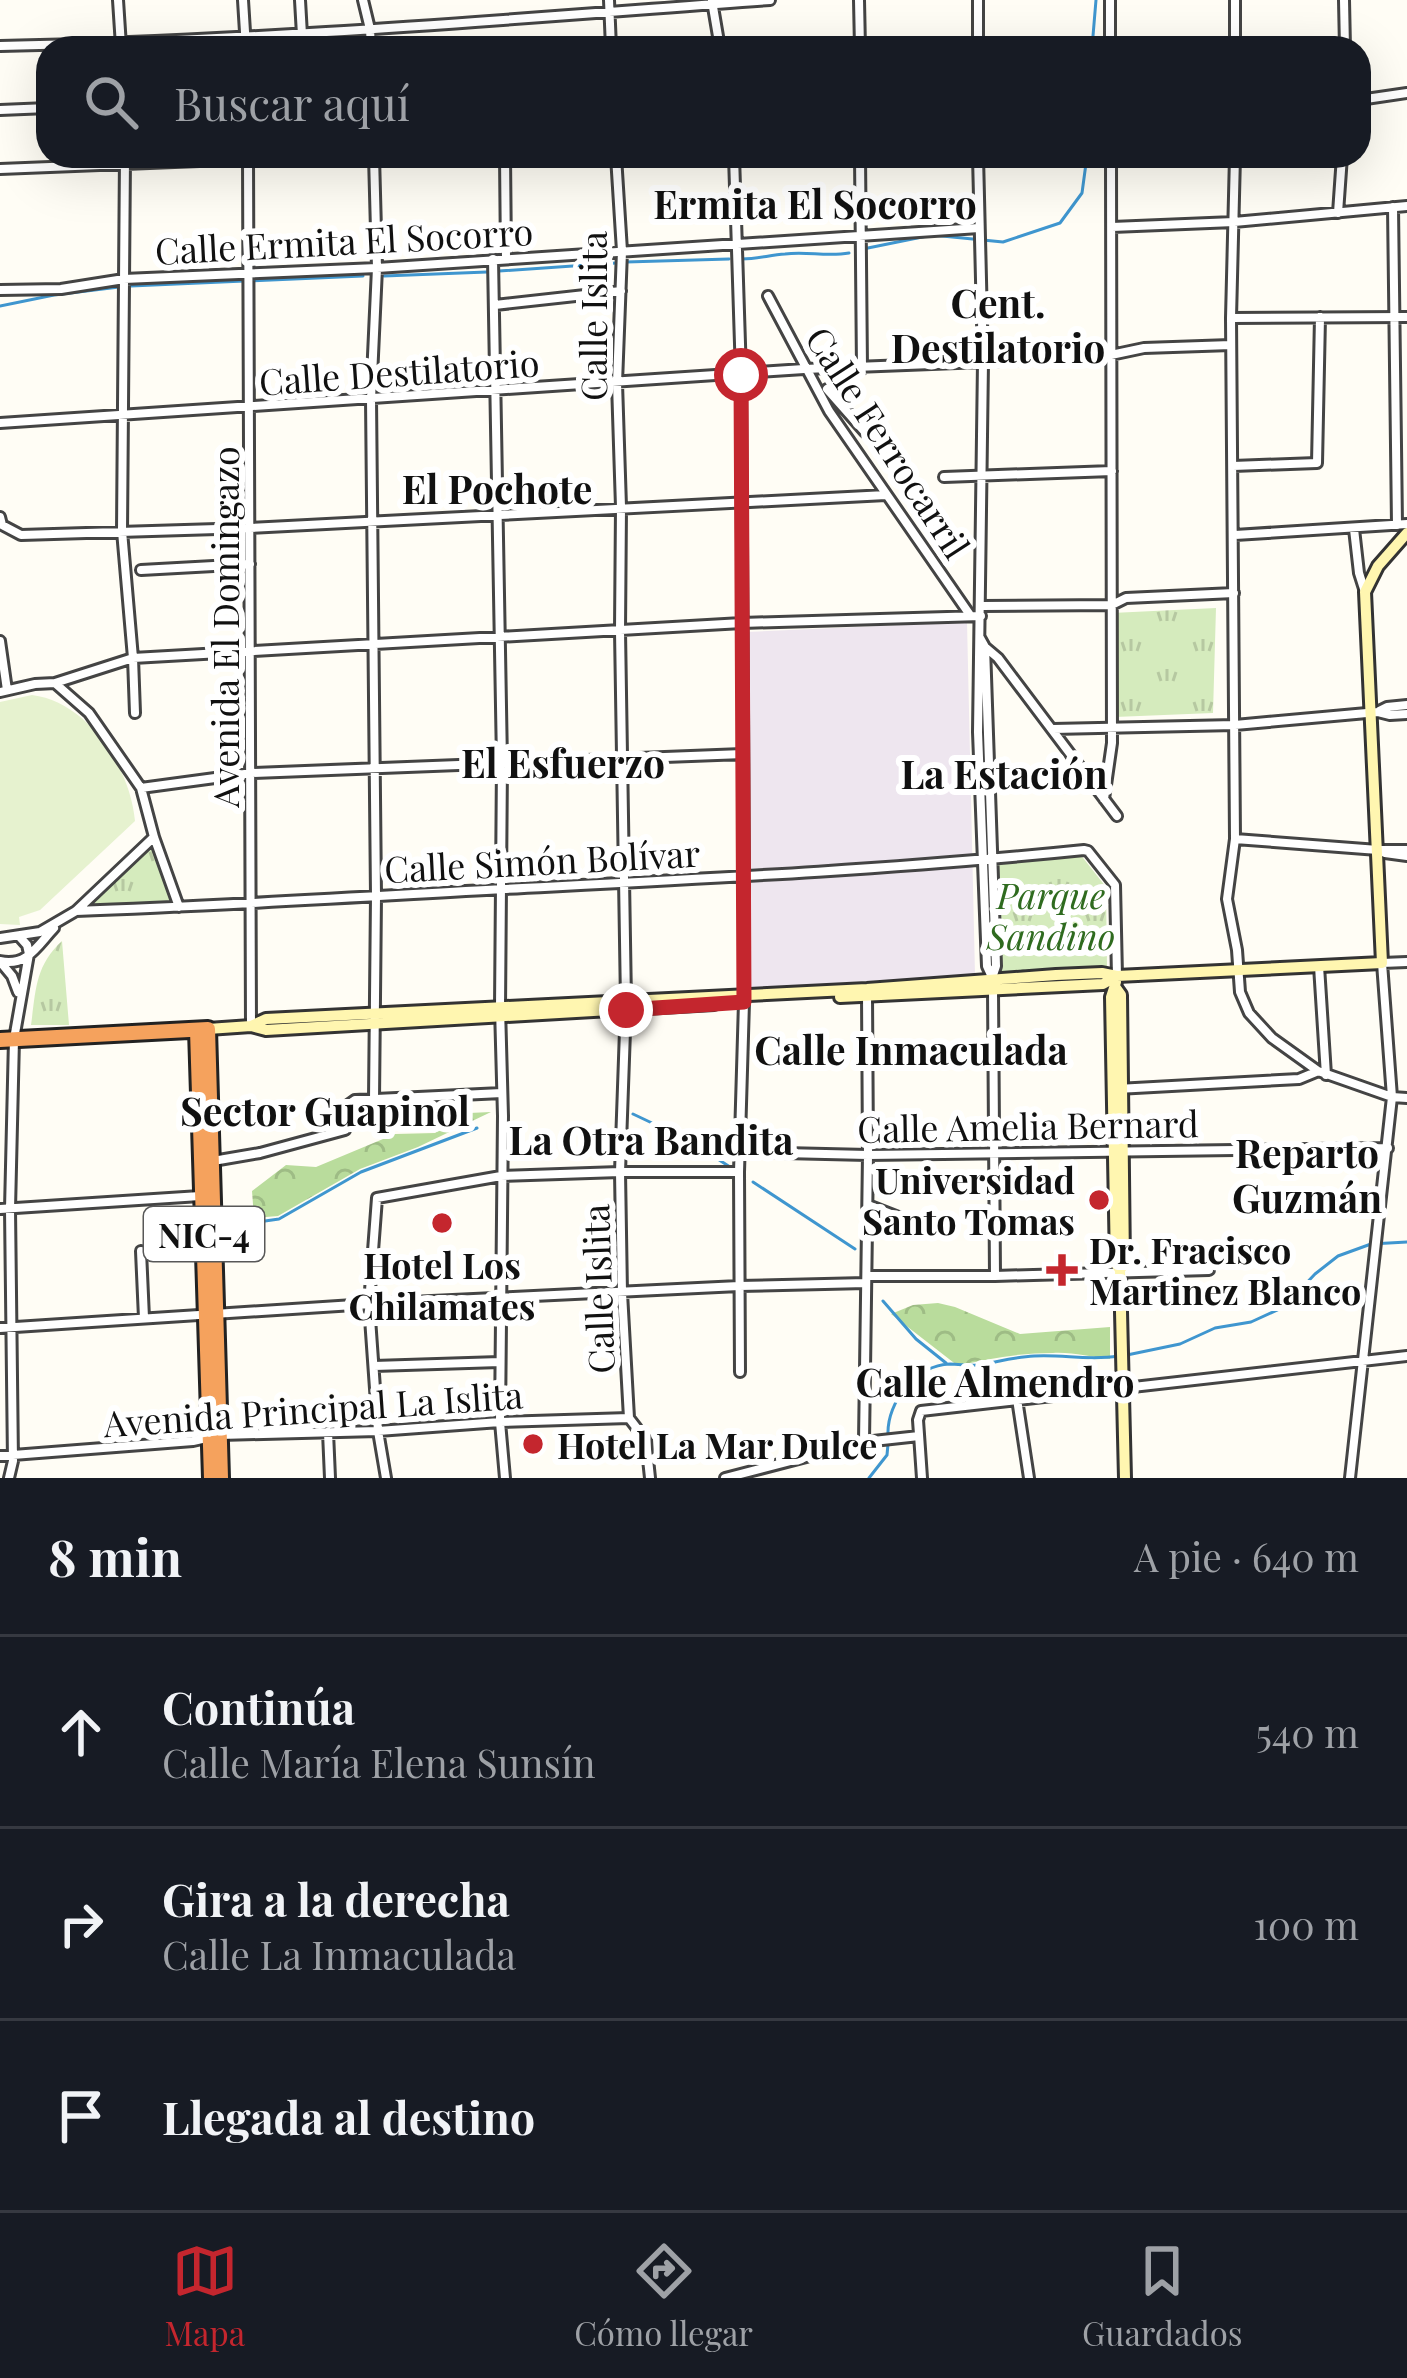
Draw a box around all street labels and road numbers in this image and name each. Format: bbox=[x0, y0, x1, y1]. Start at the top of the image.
street label: Calle Ermita El Socorro bbox=[154, 206, 534, 274]
street label: Calle Islita bbox=[568, 231, 616, 401]
street label: Calle Ferrocarril bbox=[796, 317, 982, 567]
street label: Calle Destilatorio bbox=[257, 337, 541, 405]
street label: Avenida El Domingazo bbox=[200, 446, 248, 809]
street label: Calle Simón Bolívar bbox=[383, 828, 701, 892]
street label: Calle Amelia Bernard bbox=[857, 1098, 1199, 1152]
street label: Calle Islita bbox=[570, 1203, 624, 1375]
road number: NIC-4 bbox=[144, 1207, 264, 1261]
street label: Avenida Principal La Islita bbox=[101, 1369, 524, 1447]

